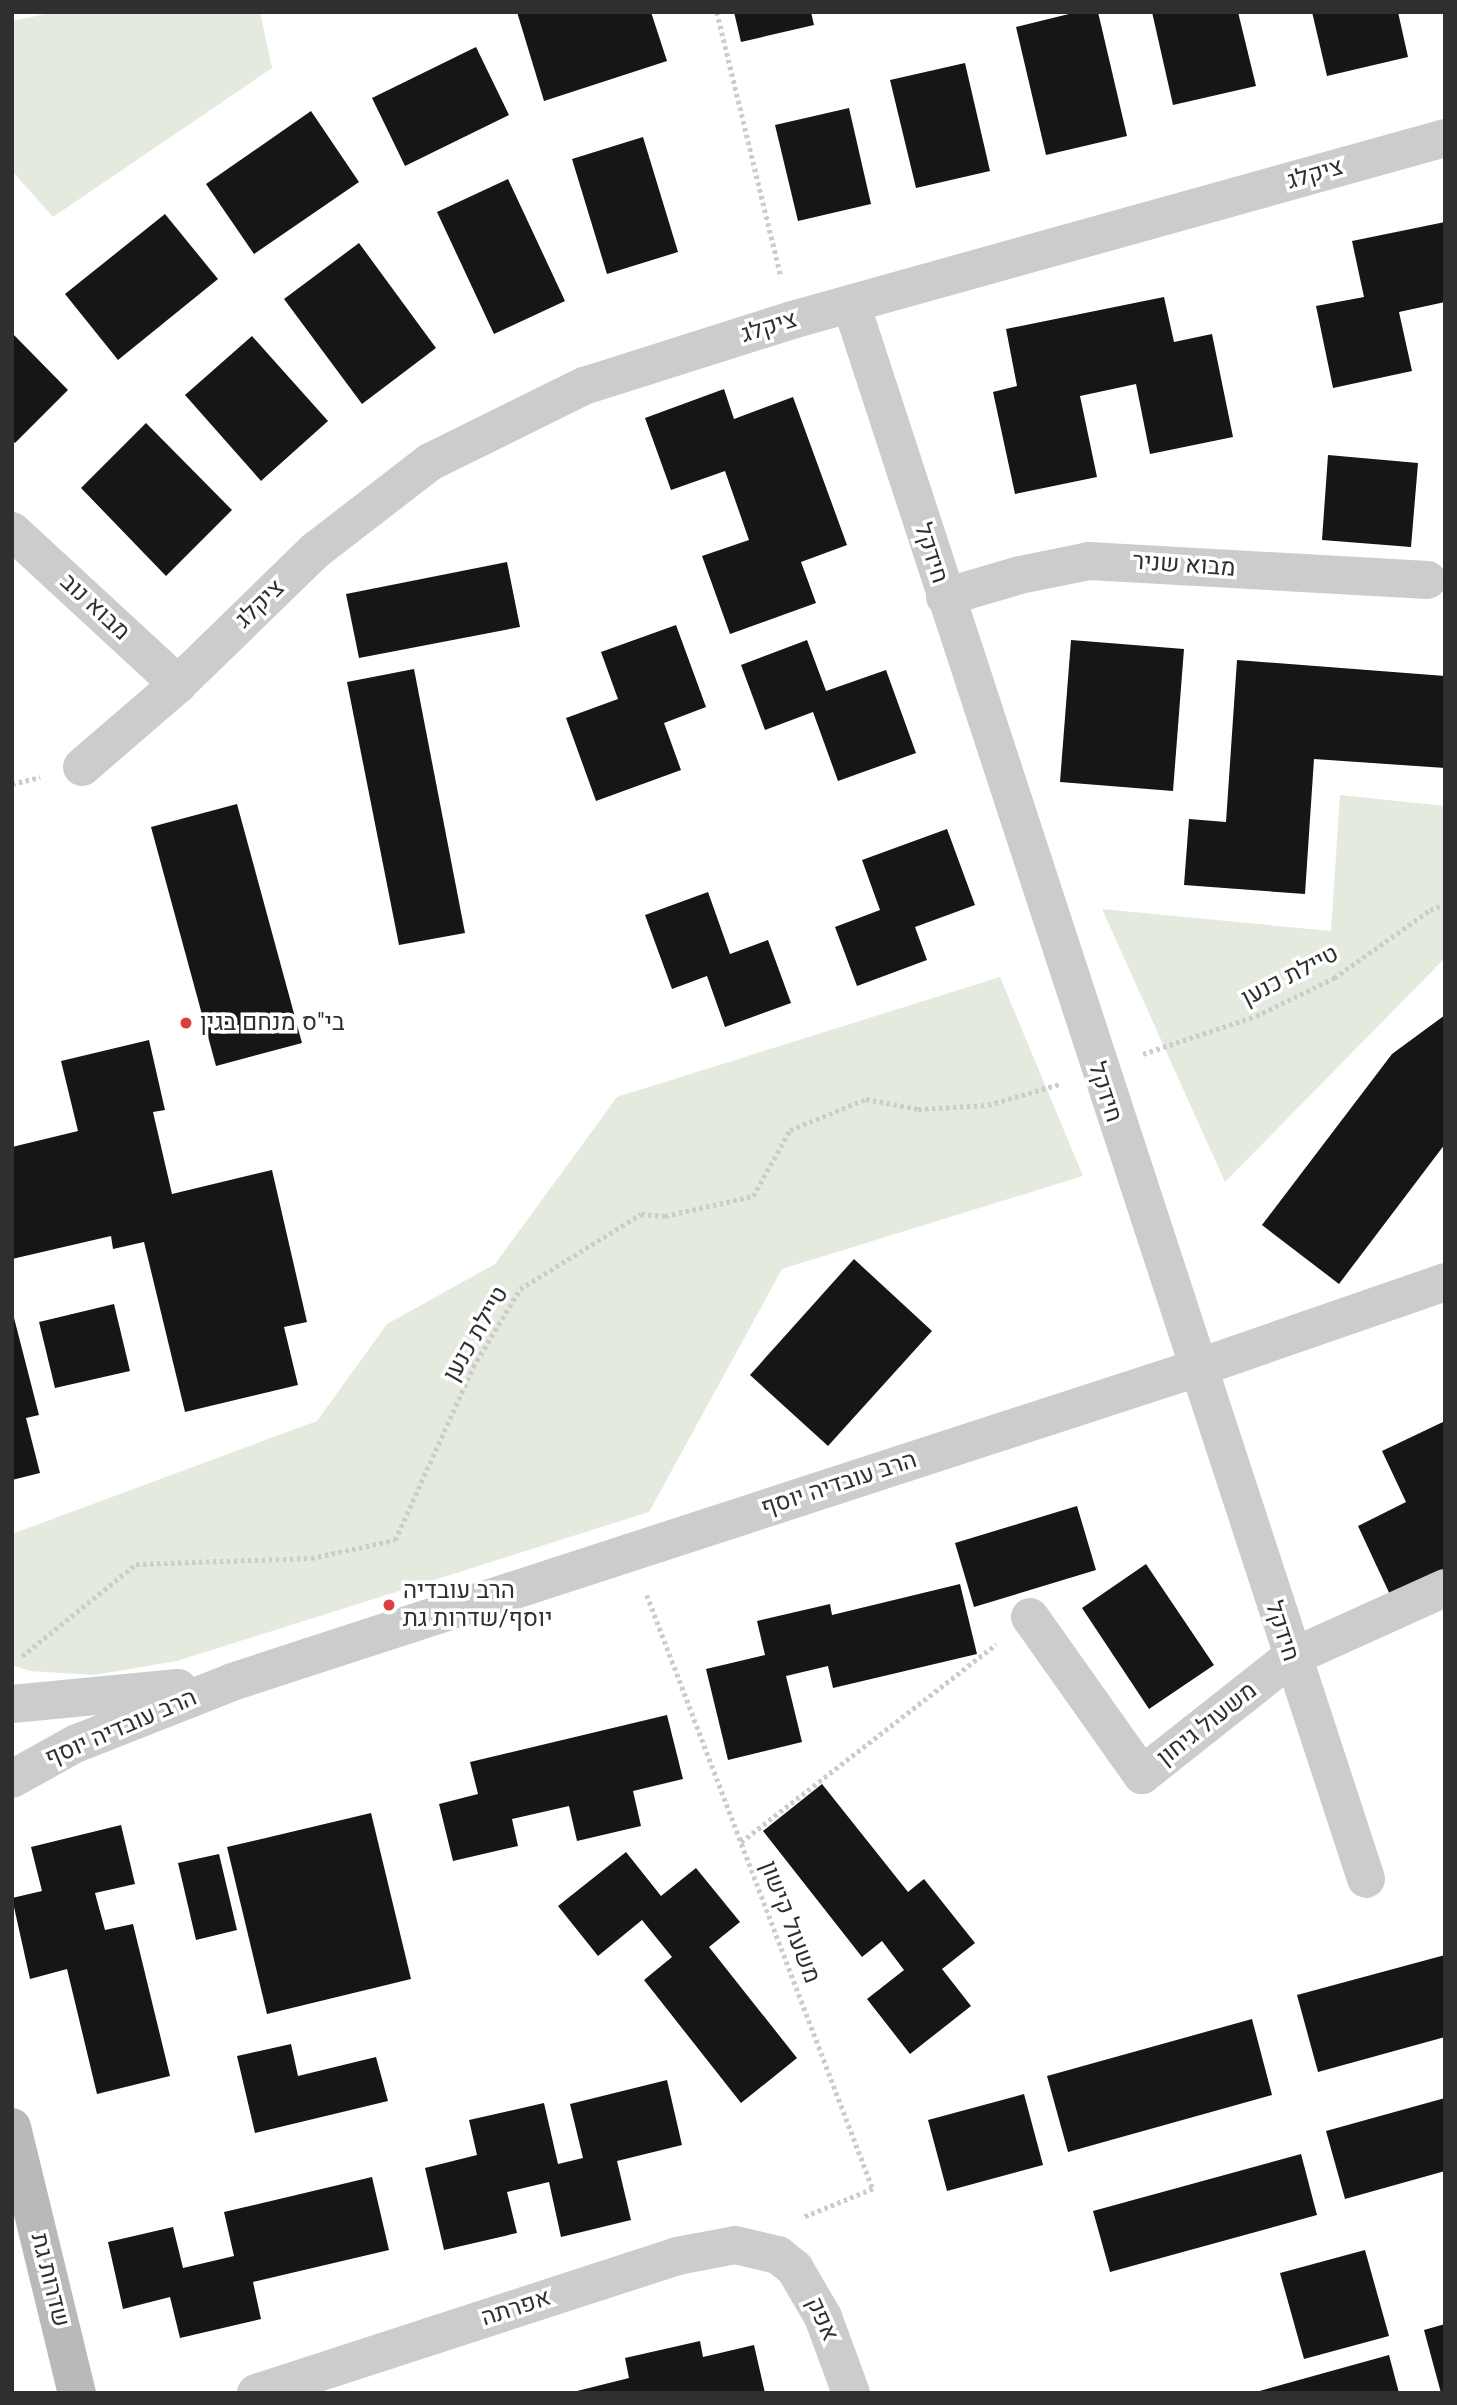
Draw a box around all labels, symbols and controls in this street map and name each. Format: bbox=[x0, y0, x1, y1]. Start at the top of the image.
street label: ציקלג bbox=[1284, 152, 1346, 196]
street label: ציקלג bbox=[738, 305, 800, 349]
street label: חידקל bbox=[908, 519, 954, 587]
street label: מבוא שניר bbox=[1132, 547, 1236, 583]
street label: מבוא נוב bbox=[54, 568, 136, 646]
street label: ציקלג bbox=[230, 574, 290, 634]
street label: טיילת כנען bbox=[1237, 939, 1343, 1013]
place label: בי"ס מנחם בגין bbox=[200, 1009, 345, 1037]
marker: בי"ס מנחם בגין bbox=[178, 1015, 194, 1031]
street label: חידקל bbox=[1082, 1058, 1128, 1126]
street label: טיילת כנען bbox=[437, 1281, 515, 1387]
street label: הרב עובדיה יוסף bbox=[758, 1445, 920, 1523]
place label: הרב עובדיה יוסף/שדרות גת bbox=[403, 1577, 552, 1633]
marker: הרב עובדיה יוסף/שדרות גת bbox=[381, 1597, 397, 1613]
street label: חידקל bbox=[1259, 1597, 1305, 1665]
street label: משעול גיחון bbox=[1151, 1676, 1263, 1772]
street label: הרב עובדיה יוסף bbox=[41, 1683, 201, 1773]
street label: משעול קישון bbox=[753, 1857, 827, 1987]
street label: שדרות גת bbox=[24, 2230, 76, 2330]
street label: אפרתה bbox=[478, 2283, 554, 2333]
street label: אפק bbox=[800, 2292, 844, 2346]

